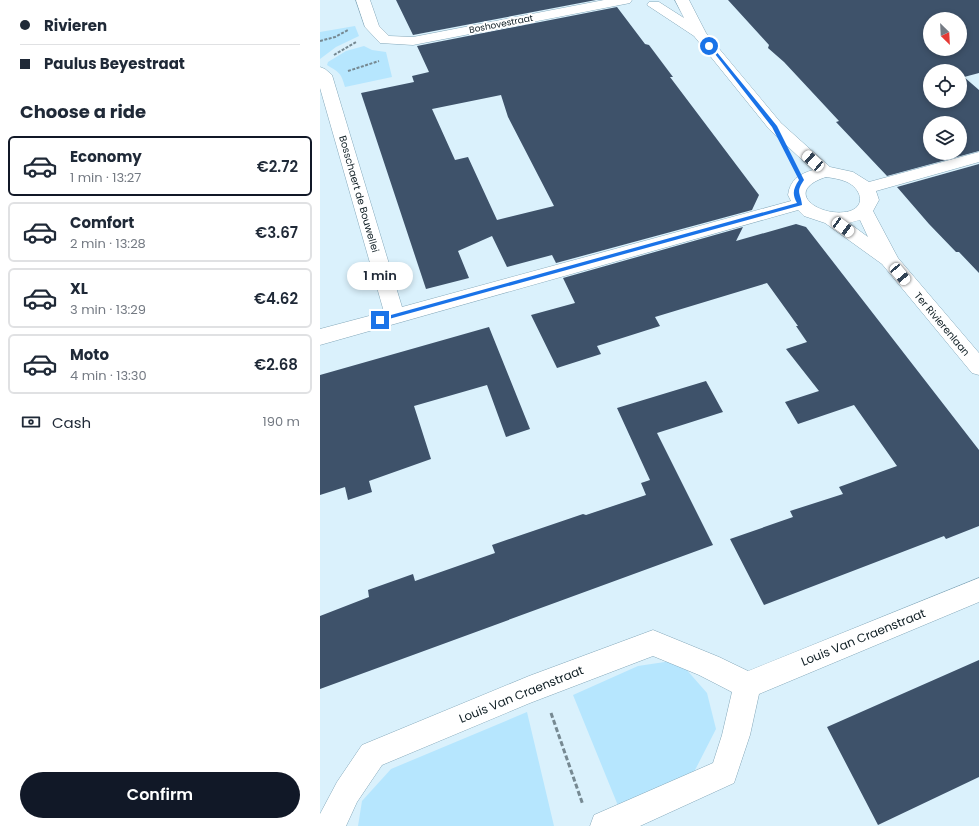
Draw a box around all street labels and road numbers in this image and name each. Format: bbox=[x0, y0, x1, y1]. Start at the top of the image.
street label: Boshovestraat bbox=[468, 12, 534, 36]
street label: Bosschaert de Bouwellei bbox=[335, 134, 383, 254]
street label: Ter Rivierenlaan bbox=[911, 289, 973, 359]
street label: Louis Van Craenstraat bbox=[798, 604, 928, 670]
street label: Louis Van Craenstraat bbox=[456, 661, 586, 727]

